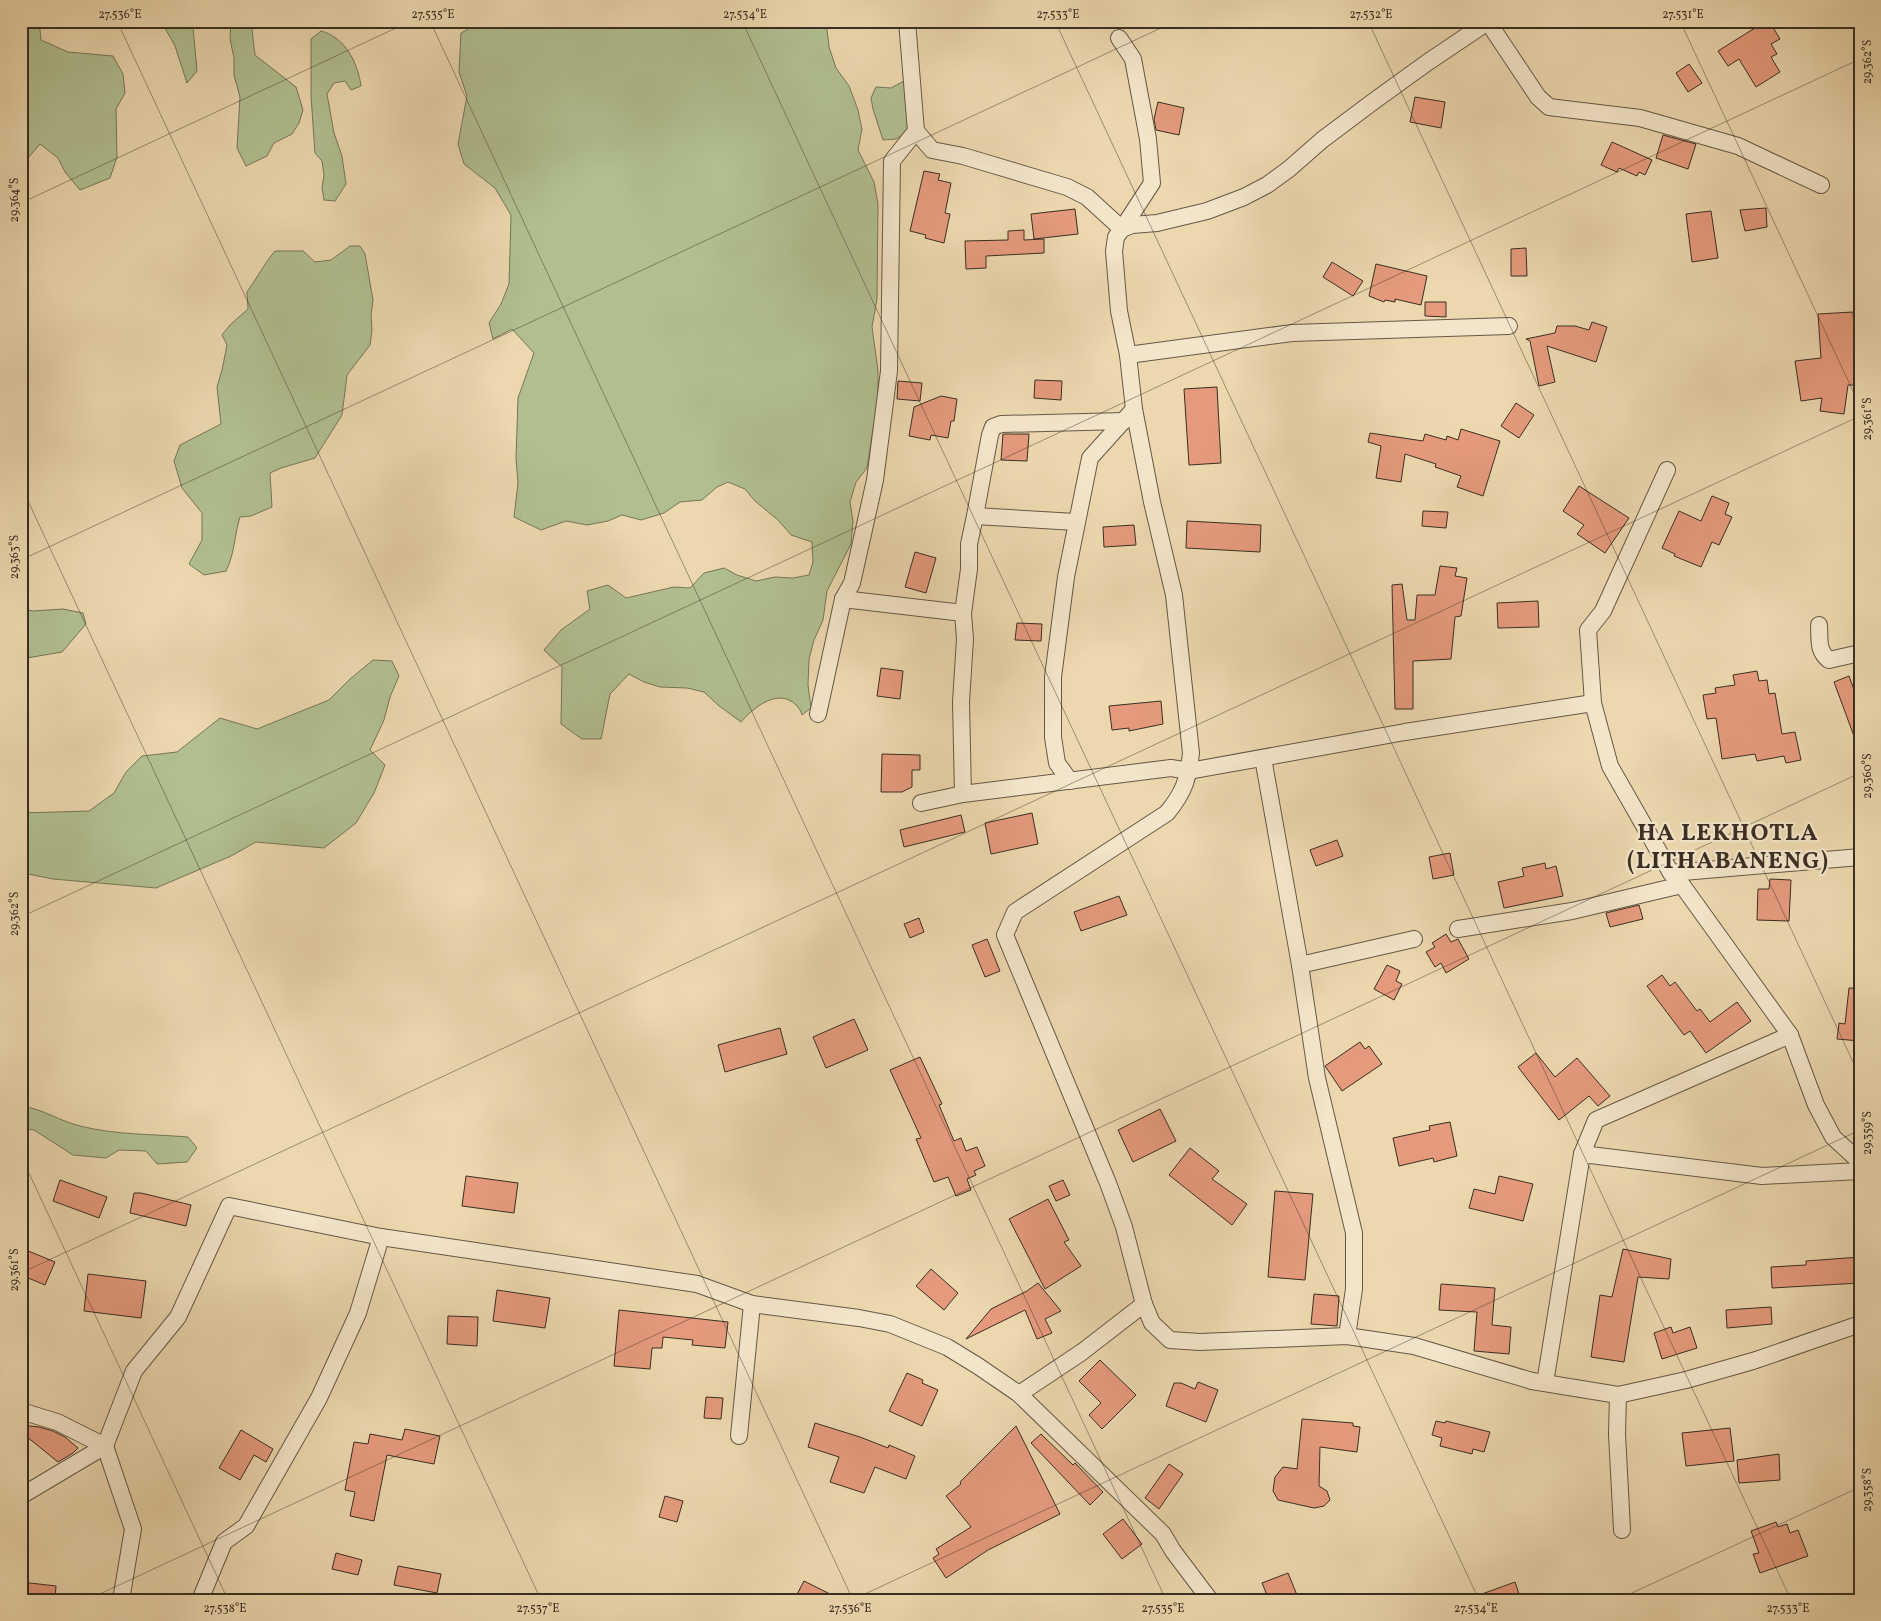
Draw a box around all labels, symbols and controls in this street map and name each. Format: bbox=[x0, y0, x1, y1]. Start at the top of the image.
text: 27.536°E bbox=[98, 7, 142, 23]
text: 27.535°E bbox=[412, 7, 454, 23]
text: 27.534°E bbox=[723, 7, 767, 23]
text: 27.533°E bbox=[1036, 7, 1080, 23]
text: 27.532°E bbox=[1349, 7, 1393, 23]
text: 27.531°E bbox=[1662, 7, 1704, 23]
text: 29.362°S bbox=[1860, 40, 1876, 84]
text: 29.364°S bbox=[7, 178, 23, 222]
text: 29.361°S bbox=[1860, 397, 1876, 441]
text: 29.363°S bbox=[7, 535, 23, 579]
text: 29.360°S bbox=[1860, 753, 1876, 799]
district label: HA LEKHOTLA (LITHABANENG) bbox=[1627, 817, 1829, 879]
text: 29.362°S bbox=[7, 892, 23, 936]
text: 29.359°S bbox=[1860, 1111, 1876, 1155]
text: 29.361°S bbox=[7, 1248, 23, 1292]
text: 29.358°S bbox=[1860, 1468, 1876, 1512]
text: 27.538°E bbox=[203, 1601, 247, 1617]
text: 27.537°E bbox=[517, 1601, 559, 1617]
text: 27.536°E bbox=[828, 1601, 872, 1617]
text: 27.535°E bbox=[1142, 1601, 1184, 1617]
text: 27.534°E bbox=[1454, 1601, 1498, 1617]
text: 27.533°E bbox=[1766, 1601, 1810, 1617]

